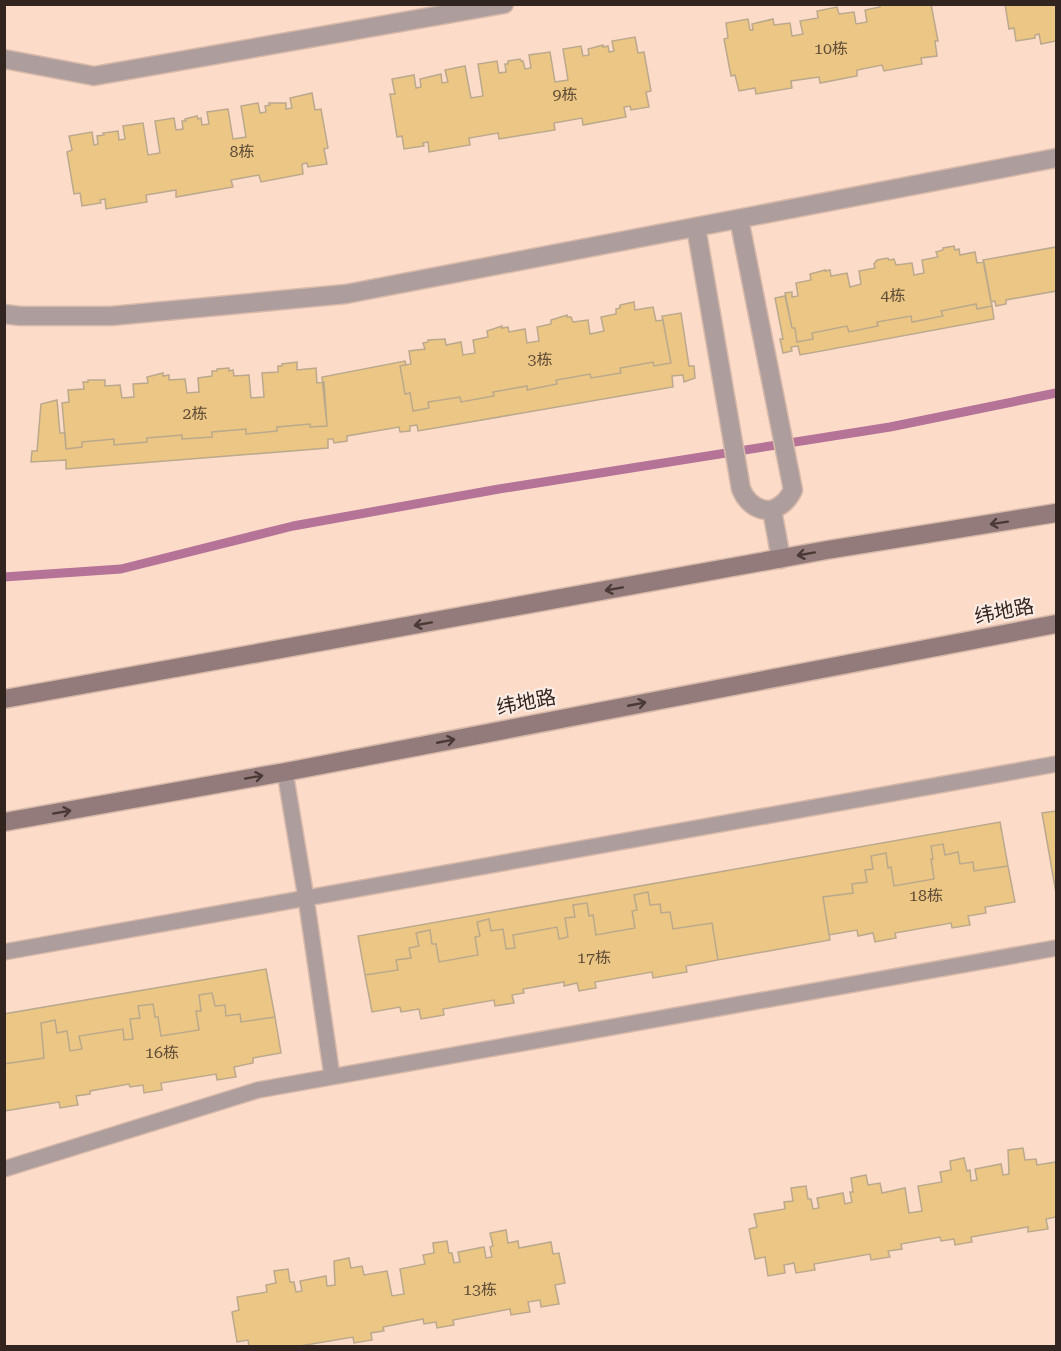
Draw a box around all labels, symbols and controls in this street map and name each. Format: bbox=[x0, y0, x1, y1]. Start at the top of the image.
house number: 10栋 bbox=[814, 39, 848, 58]
house number: 9栋 bbox=[553, 85, 577, 104]
house number: 8栋 bbox=[230, 142, 254, 161]
house number: 4栋 bbox=[881, 286, 905, 305]
house number: 3栋 bbox=[528, 350, 552, 369]
house number: 2栋 bbox=[183, 404, 207, 423]
one-way arrow bbox=[989, 517, 1009, 528]
one-way arrow bbox=[797, 549, 817, 560]
one-way arrow bbox=[605, 584, 625, 595]
street label: 纬地路 bbox=[972, 593, 1036, 629]
one-way arrow bbox=[413, 618, 433, 629]
street label: 纬地路 bbox=[494, 684, 558, 720]
one-way arrow bbox=[627, 698, 646, 709]
one-way arrow bbox=[435, 735, 455, 746]
one-way arrow bbox=[244, 771, 263, 782]
one-way arrow bbox=[52, 806, 71, 817]
house number: 18栋 bbox=[909, 886, 943, 905]
house number: 17栋 bbox=[577, 948, 611, 967]
house number: 16栋 bbox=[145, 1043, 179, 1062]
house number: 13栋 bbox=[463, 1280, 497, 1299]

